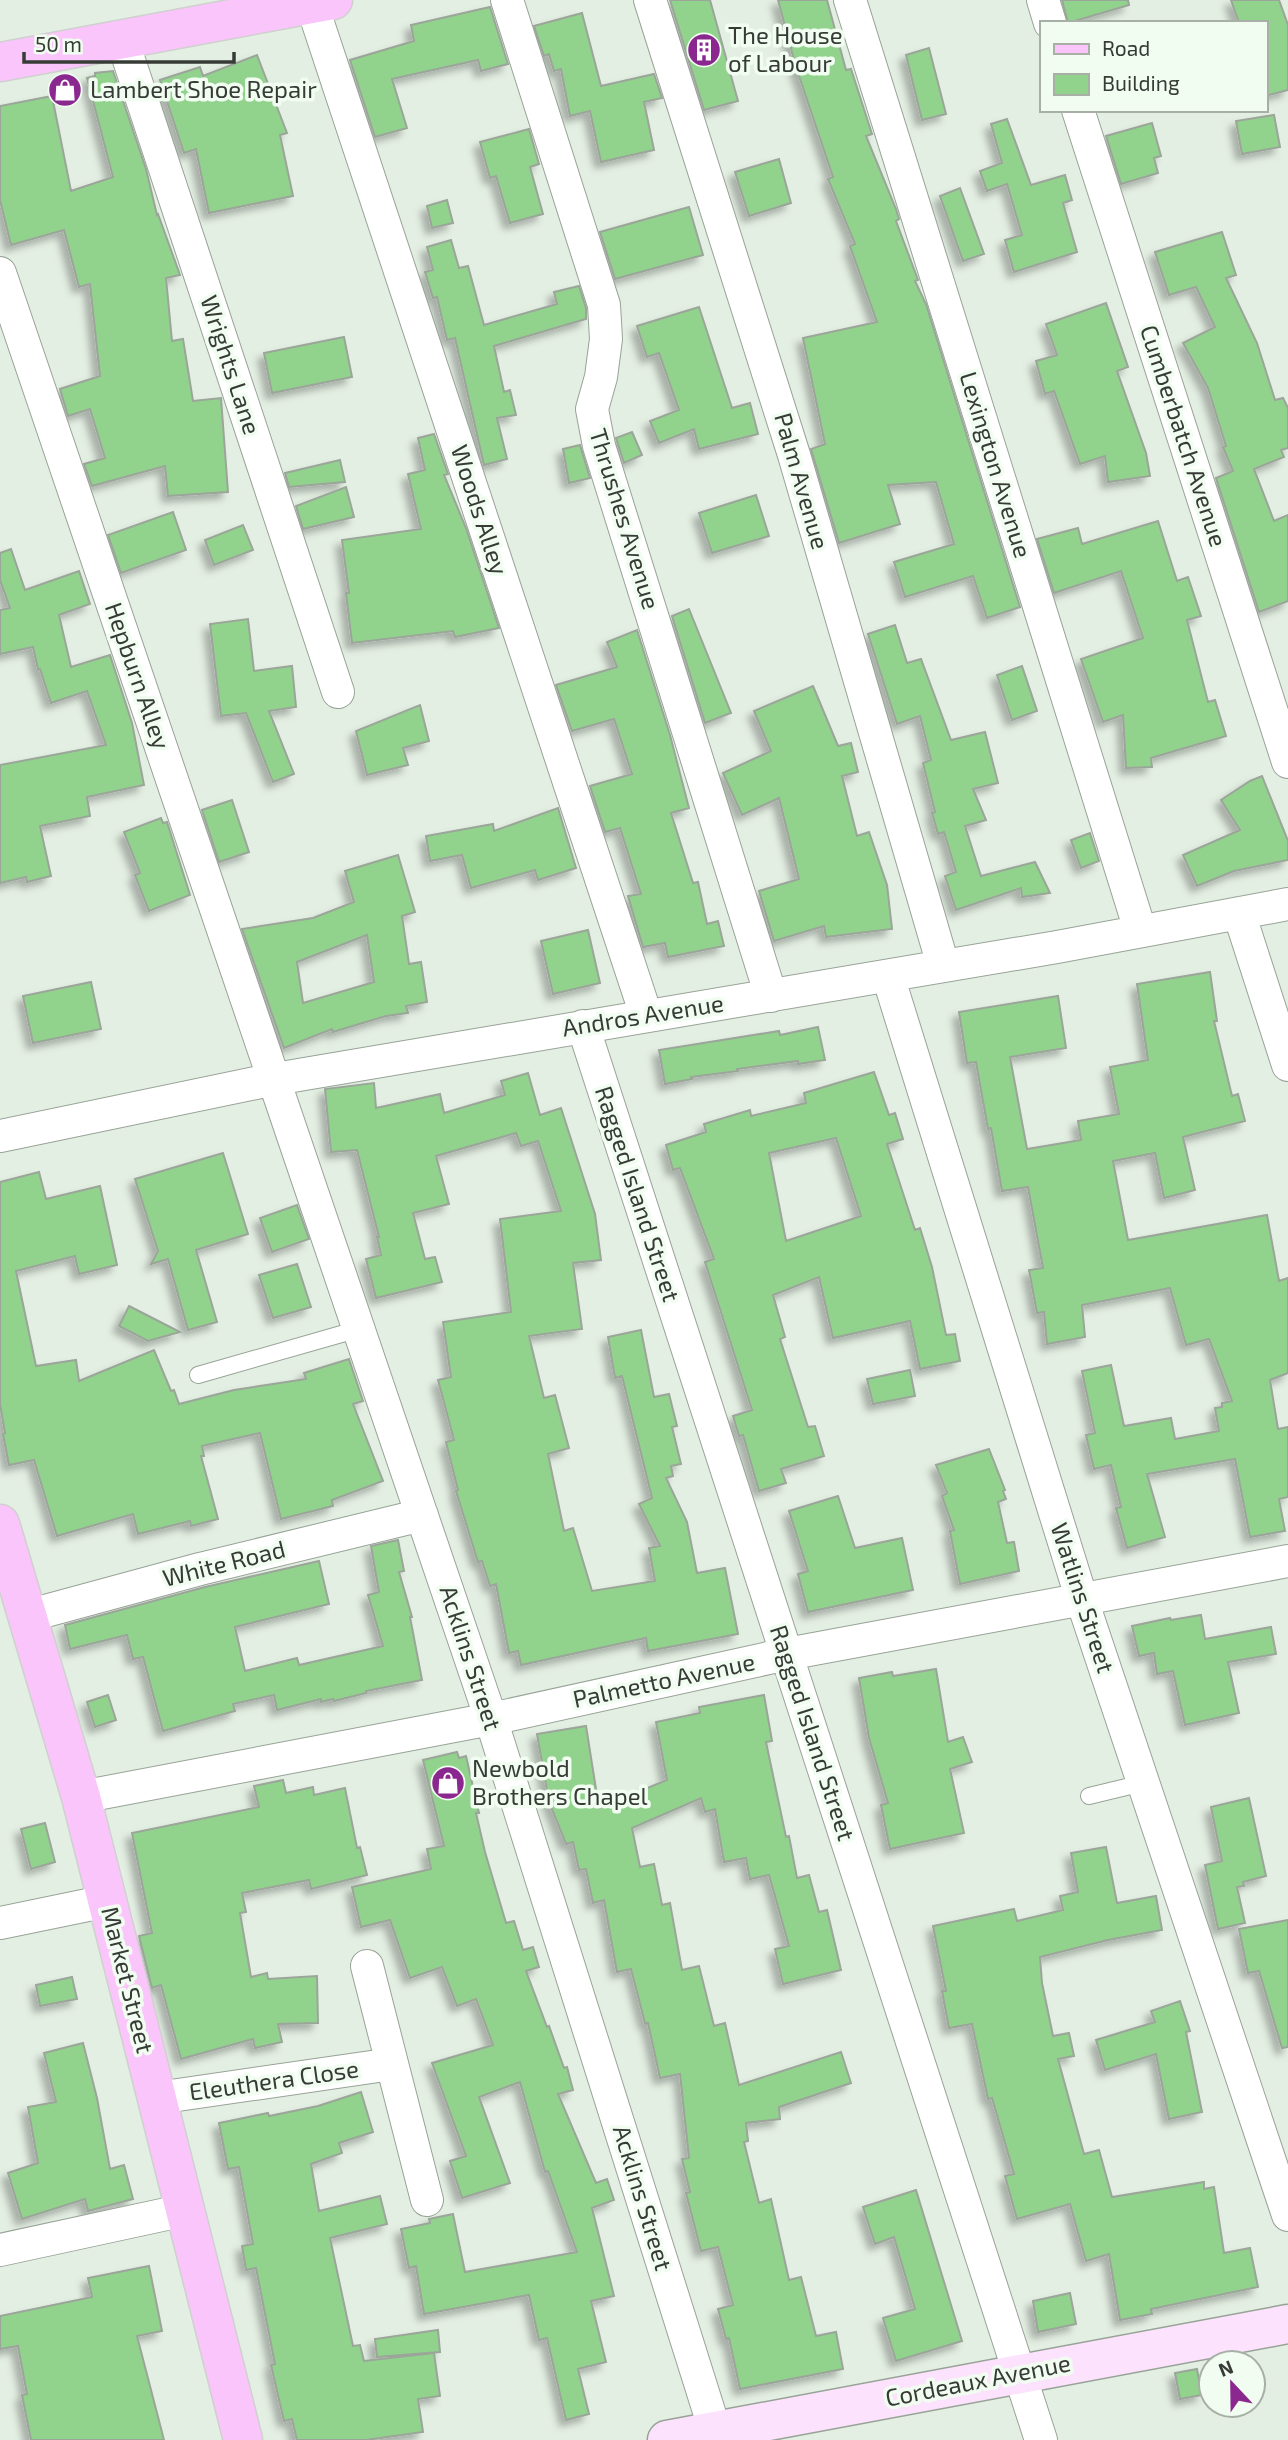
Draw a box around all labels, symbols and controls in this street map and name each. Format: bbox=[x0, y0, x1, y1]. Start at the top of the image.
place label: The House of Labour bbox=[728, 20, 843, 77]
scale bar bbox=[24, 21, 234, 65]
legend bbox=[1040, 21, 1267, 112]
text: 50 m bbox=[35, 31, 82, 56]
building icon: The House of Labour bbox=[685, 31, 723, 69]
text: Road bbox=[1102, 35, 1150, 60]
text: Building bbox=[1102, 70, 1180, 95]
shop icon: Lambert Shoe Repair bbox=[46, 71, 84, 109]
place label: Lambert Shoe Repair bbox=[90, 74, 317, 103]
street label: Wrights Lane bbox=[195, 291, 268, 438]
street label: Cumberbatch Avenue bbox=[1135, 321, 1234, 550]
street label: Lexington Avenue bbox=[954, 368, 1039, 561]
street label: Palm Avenue bbox=[769, 409, 836, 552]
street label: Thrushes Avenue bbox=[584, 425, 667, 613]
street label: Woods Alley bbox=[446, 441, 515, 579]
street label: Hepburn Alley bbox=[100, 598, 177, 753]
street label: Andros Avenue bbox=[560, 987, 726, 1042]
street label: Ragged Island Street bbox=[590, 1082, 687, 1305]
street label: Watlins Street bbox=[1046, 1519, 1121, 1676]
street label: White Road bbox=[159, 1533, 288, 1592]
street label: Acklins Street bbox=[434, 1582, 508, 1733]
street label: Ragged Island Street bbox=[765, 1621, 862, 1844]
street label: Palmetto Avenue bbox=[570, 1646, 757, 1713]
place label: Newbold Brothers Chapel bbox=[472, 1753, 648, 1810]
shop icon: Newbold Brothers Chapel bbox=[429, 1764, 467, 1802]
street label: Market Street bbox=[96, 1903, 161, 2056]
street label: Eleuthera Close bbox=[187, 2053, 360, 2106]
street label: Acklins Street bbox=[608, 2122, 679, 2274]
street label: Cordeaux Avenue bbox=[883, 2347, 1073, 2412]
north arrow bbox=[1197, 2349, 1267, 2419]
text: N bbox=[1215, 2355, 1236, 2381]

